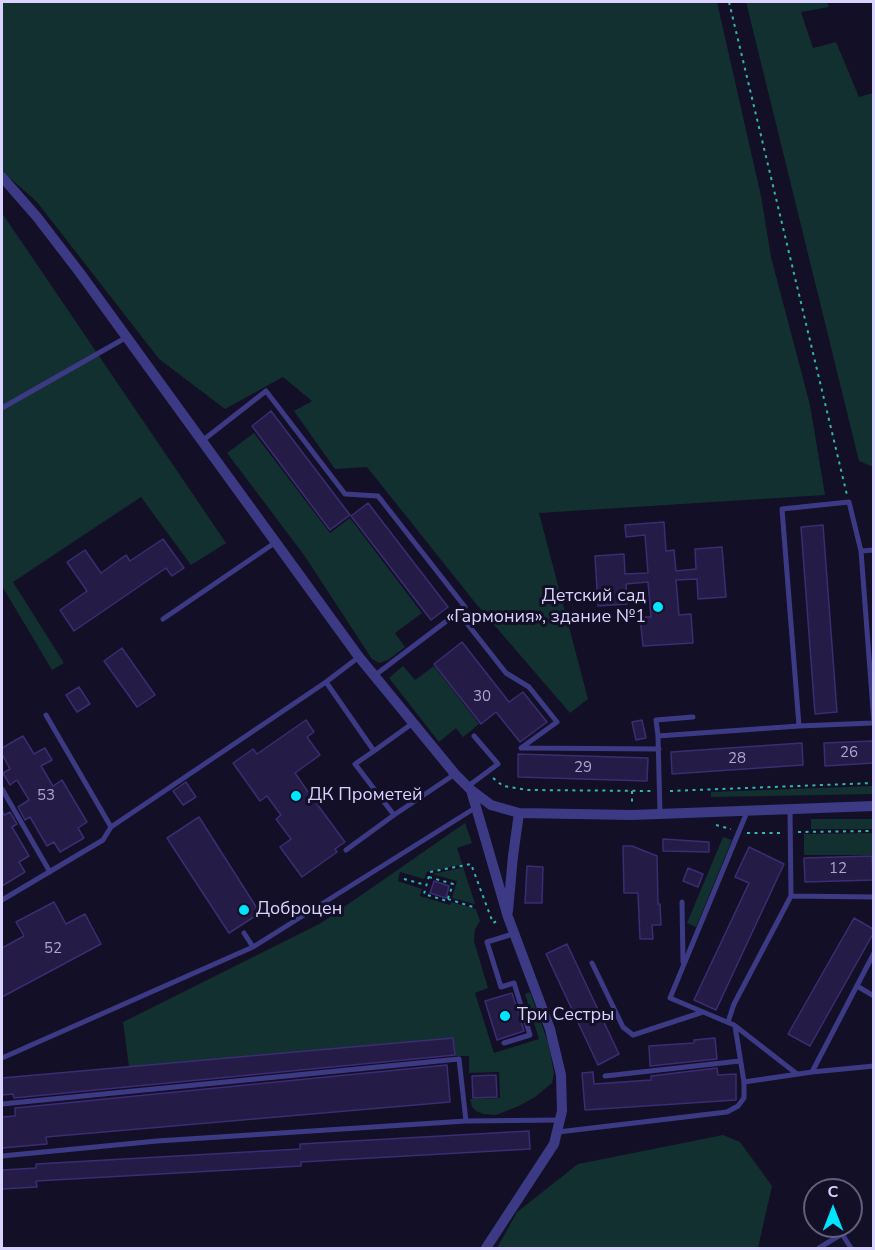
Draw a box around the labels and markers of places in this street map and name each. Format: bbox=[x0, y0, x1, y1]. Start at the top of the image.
place label: Детский сад «Гармония», здание №1 bbox=[446, 586, 646, 628]
marker: Детский сад «Гармония», здание №1 bbox=[651, 600, 665, 614]
place label: ДК Прометей bbox=[308, 785, 422, 807]
marker: ДК Прометей bbox=[289, 789, 303, 803]
place label: Доброцен bbox=[256, 899, 342, 921]
marker: Доброцен bbox=[237, 903, 251, 917]
place label: Три Сестры bbox=[517, 1005, 614, 1027]
marker: Три Сестры bbox=[498, 1009, 512, 1023]

